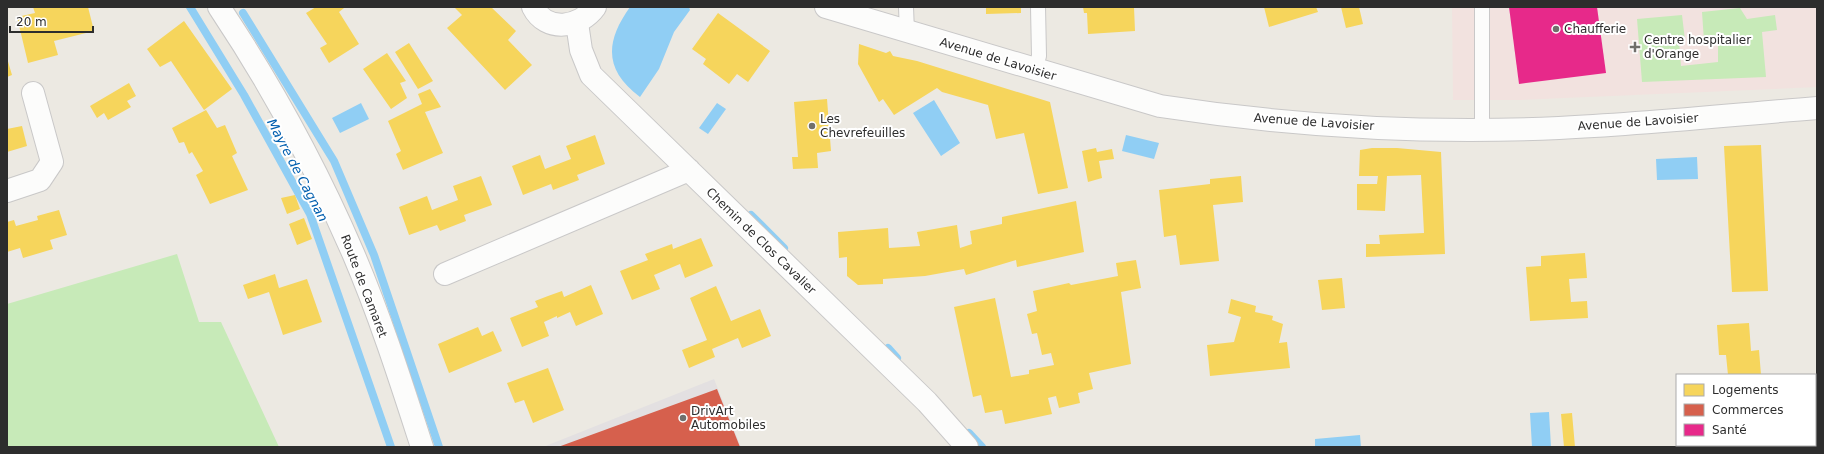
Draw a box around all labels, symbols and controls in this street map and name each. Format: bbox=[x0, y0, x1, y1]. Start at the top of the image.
scale bar bbox=[10, 8, 93, 34]
text: 20 m bbox=[16, 15, 47, 29]
place label: Chaufferie bbox=[1564, 22, 1626, 36]
marker: Chaufferie bbox=[1551, 24, 1561, 34]
place label: Centre hospitalier d'Orange bbox=[1644, 33, 1751, 61]
street label: Avenue de Lavoisier bbox=[938, 35, 1058, 83]
marker: Centre hospitalier d'Orange bbox=[1629, 41, 1641, 53]
street label: Avenue de Lavoisier bbox=[1253, 111, 1375, 133]
street label: Avenue de Lavoisier bbox=[1577, 111, 1699, 133]
place label: Les Chevrefeuilles bbox=[820, 112, 905, 140]
water label: Mayre de Cagnan bbox=[264, 116, 331, 224]
marker: Les Chevrefeuilles bbox=[807, 121, 817, 131]
street label: Chemin de Clos Cavalier bbox=[703, 185, 819, 297]
street label: Route de Camaret bbox=[338, 233, 390, 340]
legend bbox=[1676, 374, 1816, 446]
text: Logements bbox=[1712, 383, 1778, 397]
text: Commerces bbox=[1712, 403, 1783, 417]
place label: DrivArt Automobiles bbox=[691, 404, 766, 432]
marker: DrivArt Automobiles bbox=[678, 413, 688, 423]
text: Santé bbox=[1712, 423, 1747, 437]

